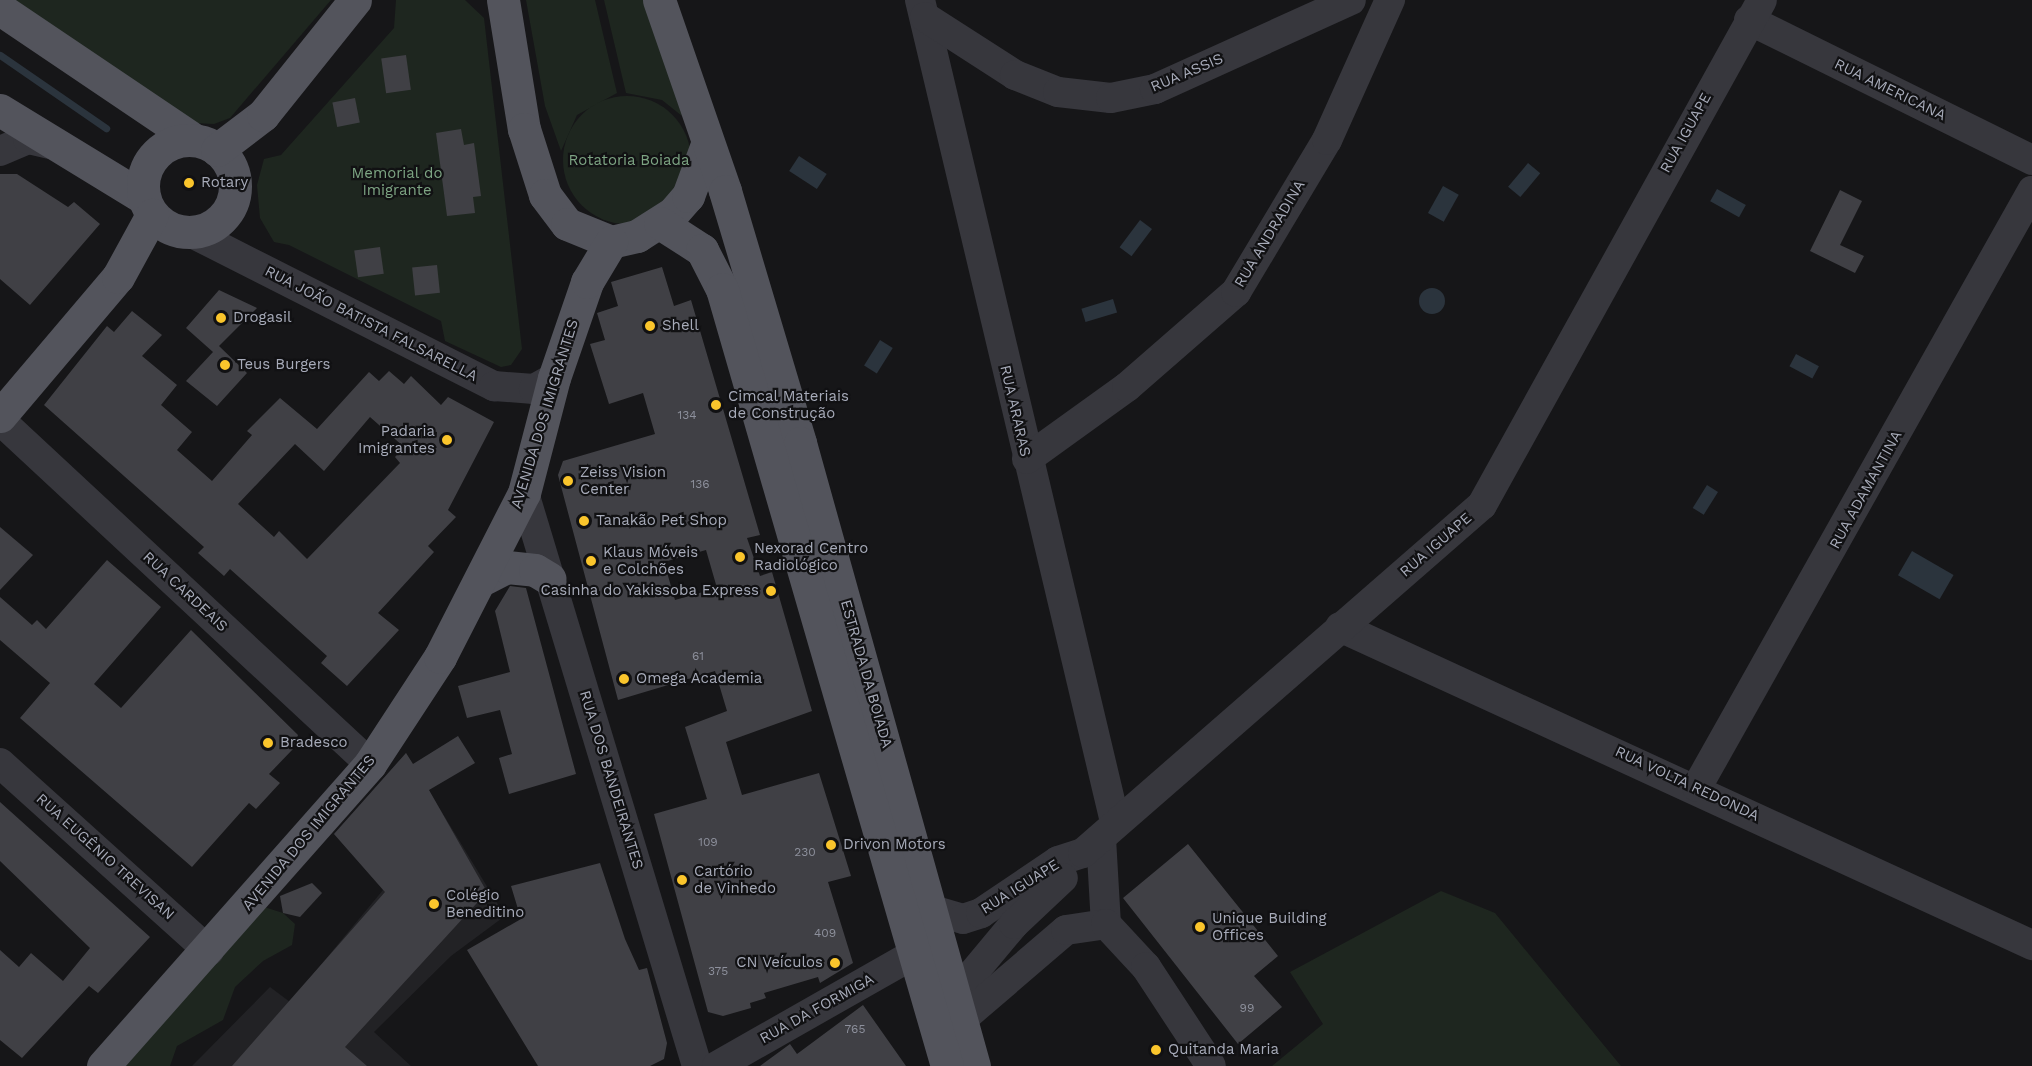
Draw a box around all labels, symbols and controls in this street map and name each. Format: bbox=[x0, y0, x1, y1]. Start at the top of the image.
street label: RUA ASSIS bbox=[1147, 49, 1227, 97]
street label: RUA AMERICANA bbox=[1831, 55, 1949, 125]
street label: RUA IGUAPE bbox=[1656, 90, 1716, 176]
park label: Rotatoria Boiada bbox=[568, 152, 690, 170]
park label: Memorial do Imigrante bbox=[351, 164, 443, 199]
place label: Rotary bbox=[201, 174, 248, 192]
marker: Rotary bbox=[182, 176, 196, 190]
street label: RUA ANDRADINA bbox=[1231, 177, 1309, 291]
street label: RUA JOÃO BATISTA FALSARELLA bbox=[261, 262, 481, 386]
place label: Drogasil bbox=[233, 309, 292, 327]
marker: Drogasil bbox=[214, 311, 228, 325]
street label: AVENIDA DOS IMIGRANTES bbox=[507, 317, 583, 511]
place label: Shell bbox=[662, 317, 699, 335]
marker: Shell bbox=[643, 319, 657, 333]
place label: Teus Burgers bbox=[237, 356, 330, 374]
marker: Teus Burgers bbox=[218, 358, 232, 372]
street label: RUA ARARAS bbox=[996, 363, 1034, 459]
place label: Cimcal Materiais de Construção bbox=[728, 387, 850, 422]
marker: Cimcal Materiais de Construção bbox=[709, 398, 723, 412]
house number: 134 bbox=[677, 409, 697, 423]
place label: Padaria Imigrantes bbox=[358, 422, 435, 457]
street label: RUA ADAMANTINA bbox=[1826, 427, 1906, 553]
marker: Padaria Imigrantes bbox=[440, 433, 454, 447]
place label: Zeiss Vision Center bbox=[580, 463, 667, 498]
marker: Zeiss Vision Center bbox=[561, 474, 575, 488]
house number: 136 bbox=[691, 478, 709, 492]
street label: RUA IGUAPE bbox=[1396, 509, 1476, 581]
place label: Tanakão Pet Shop bbox=[596, 512, 727, 530]
marker: Tanakão Pet Shop bbox=[577, 514, 591, 528]
place label: Nexorad Centro Radiológico bbox=[754, 539, 868, 574]
place label: Klaus Móveis e Colchões bbox=[603, 543, 698, 578]
street label: RUA CARDEAIS bbox=[139, 548, 231, 636]
marker: Nexorad Centro Radiológico bbox=[731, 548, 749, 566]
marker: Klaus Móveis e Colchões bbox=[584, 554, 598, 568]
place label: Casinha do Yakissoba Express bbox=[539, 582, 759, 600]
marker: Casinha do Yakissoba Express bbox=[764, 584, 778, 598]
street label: ESTRADA DA BOIADA bbox=[836, 597, 896, 751]
house number: 61 bbox=[692, 650, 704, 664]
place label: Omega Academia bbox=[636, 670, 763, 688]
marker: Omega Academia bbox=[617, 672, 631, 686]
street label: RUA DOS BANDEIRANTES bbox=[575, 688, 647, 872]
place label: Bradesco bbox=[280, 734, 348, 752]
marker: Bradesco bbox=[261, 736, 275, 750]
street label: RUA VOLTA REDONDA bbox=[1611, 742, 1763, 826]
street label: AVENIDA DOS IMIGRANTES bbox=[239, 751, 379, 915]
street label: RUA EUGÊNIO TREVISAN bbox=[32, 790, 178, 924]
house number: 109 bbox=[698, 836, 718, 850]
place label: Drivon Motors bbox=[843, 836, 946, 854]
marker: Drivon Motors bbox=[824, 838, 838, 852]
house number: 230 bbox=[794, 846, 816, 860]
street label: RUA IGUAPE bbox=[977, 856, 1063, 918]
place label: Cartório de Vinhedo bbox=[694, 862, 777, 897]
marker: Cartório de Vinhedo bbox=[675, 873, 689, 887]
place label: Colégio Beneditino bbox=[446, 886, 524, 921]
marker: Colégio Beneditino bbox=[427, 897, 441, 911]
place label: Unique Building Offices bbox=[1212, 909, 1327, 944]
marker: Unique Building Offices bbox=[1193, 920, 1207, 934]
house number: 409 bbox=[814, 927, 836, 941]
place label: CN Veículos bbox=[736, 954, 823, 972]
marker: CN Veículos bbox=[828, 956, 842, 970]
house number: 375 bbox=[708, 965, 728, 979]
street label: RUA DA FORMIGA bbox=[756, 970, 878, 1048]
house number: 99 bbox=[1240, 1002, 1254, 1016]
house number: 765 bbox=[845, 1023, 865, 1037]
place label: Quitanda Maria bbox=[1168, 1041, 1279, 1059]
marker: Quitanda Maria bbox=[1149, 1043, 1163, 1057]

